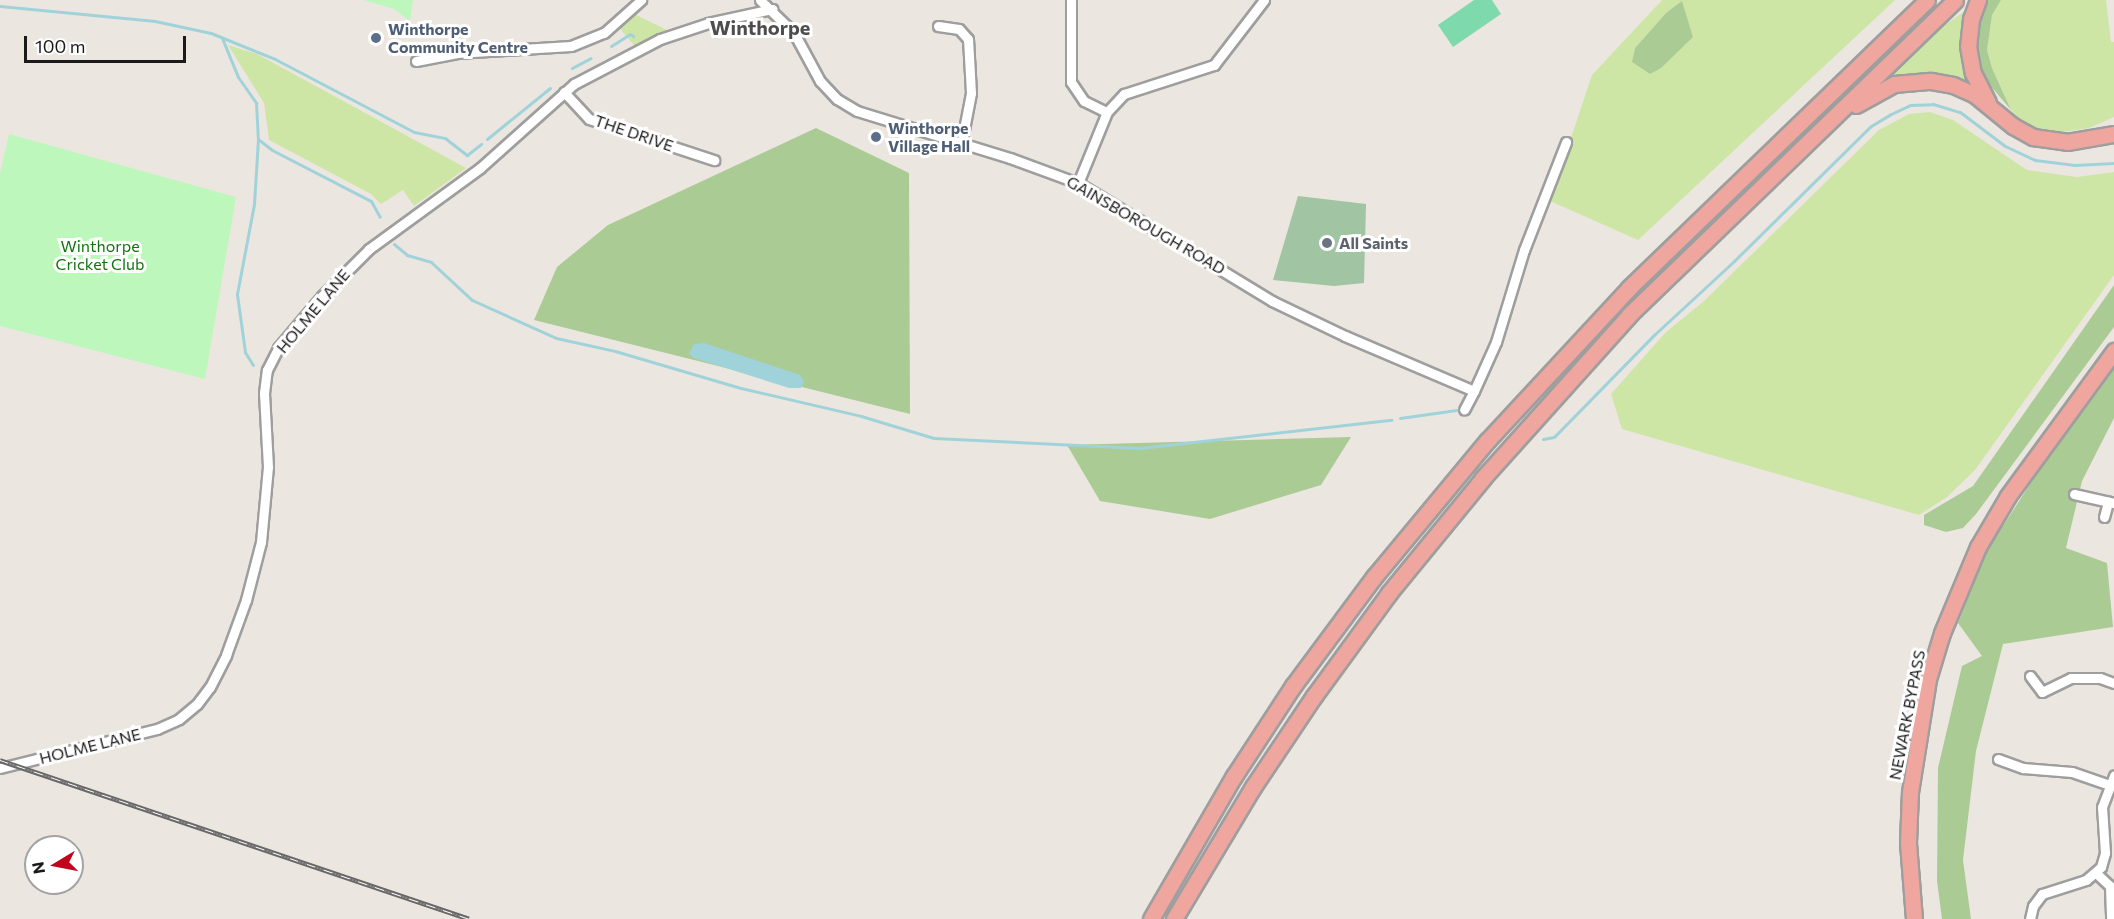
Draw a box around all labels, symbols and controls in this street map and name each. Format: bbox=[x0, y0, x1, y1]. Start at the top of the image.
district label: Winthorpe bbox=[710, 15, 810, 39]
place label: Winthorpe Community Centre bbox=[388, 19, 528, 57]
scale bar bbox=[27, 24, 189, 62]
marker: Winthorpe Community Centre bbox=[369, 31, 383, 45]
text: 100 m bbox=[35, 35, 85, 57]
street label: THE DRIVE bbox=[592, 111, 676, 155]
place label: Winthorpe Village Hall bbox=[888, 118, 970, 156]
marker: Winthorpe Village Hall bbox=[869, 130, 883, 144]
street label: GAINSBOROUGH ROAD bbox=[1063, 172, 1229, 278]
place label: All Saints bbox=[1339, 233, 1408, 253]
park label: Winthorpe Cricket Club bbox=[55, 236, 145, 274]
marker: All Saints bbox=[1320, 236, 1334, 250]
street label: HOLME LANE bbox=[272, 265, 354, 357]
street label: NEWARK BYPASS bbox=[1885, 648, 1929, 782]
street label: HOLME LANE bbox=[37, 724, 143, 768]
north arrow bbox=[24, 835, 84, 895]
text: N bbox=[27, 860, 48, 875]

